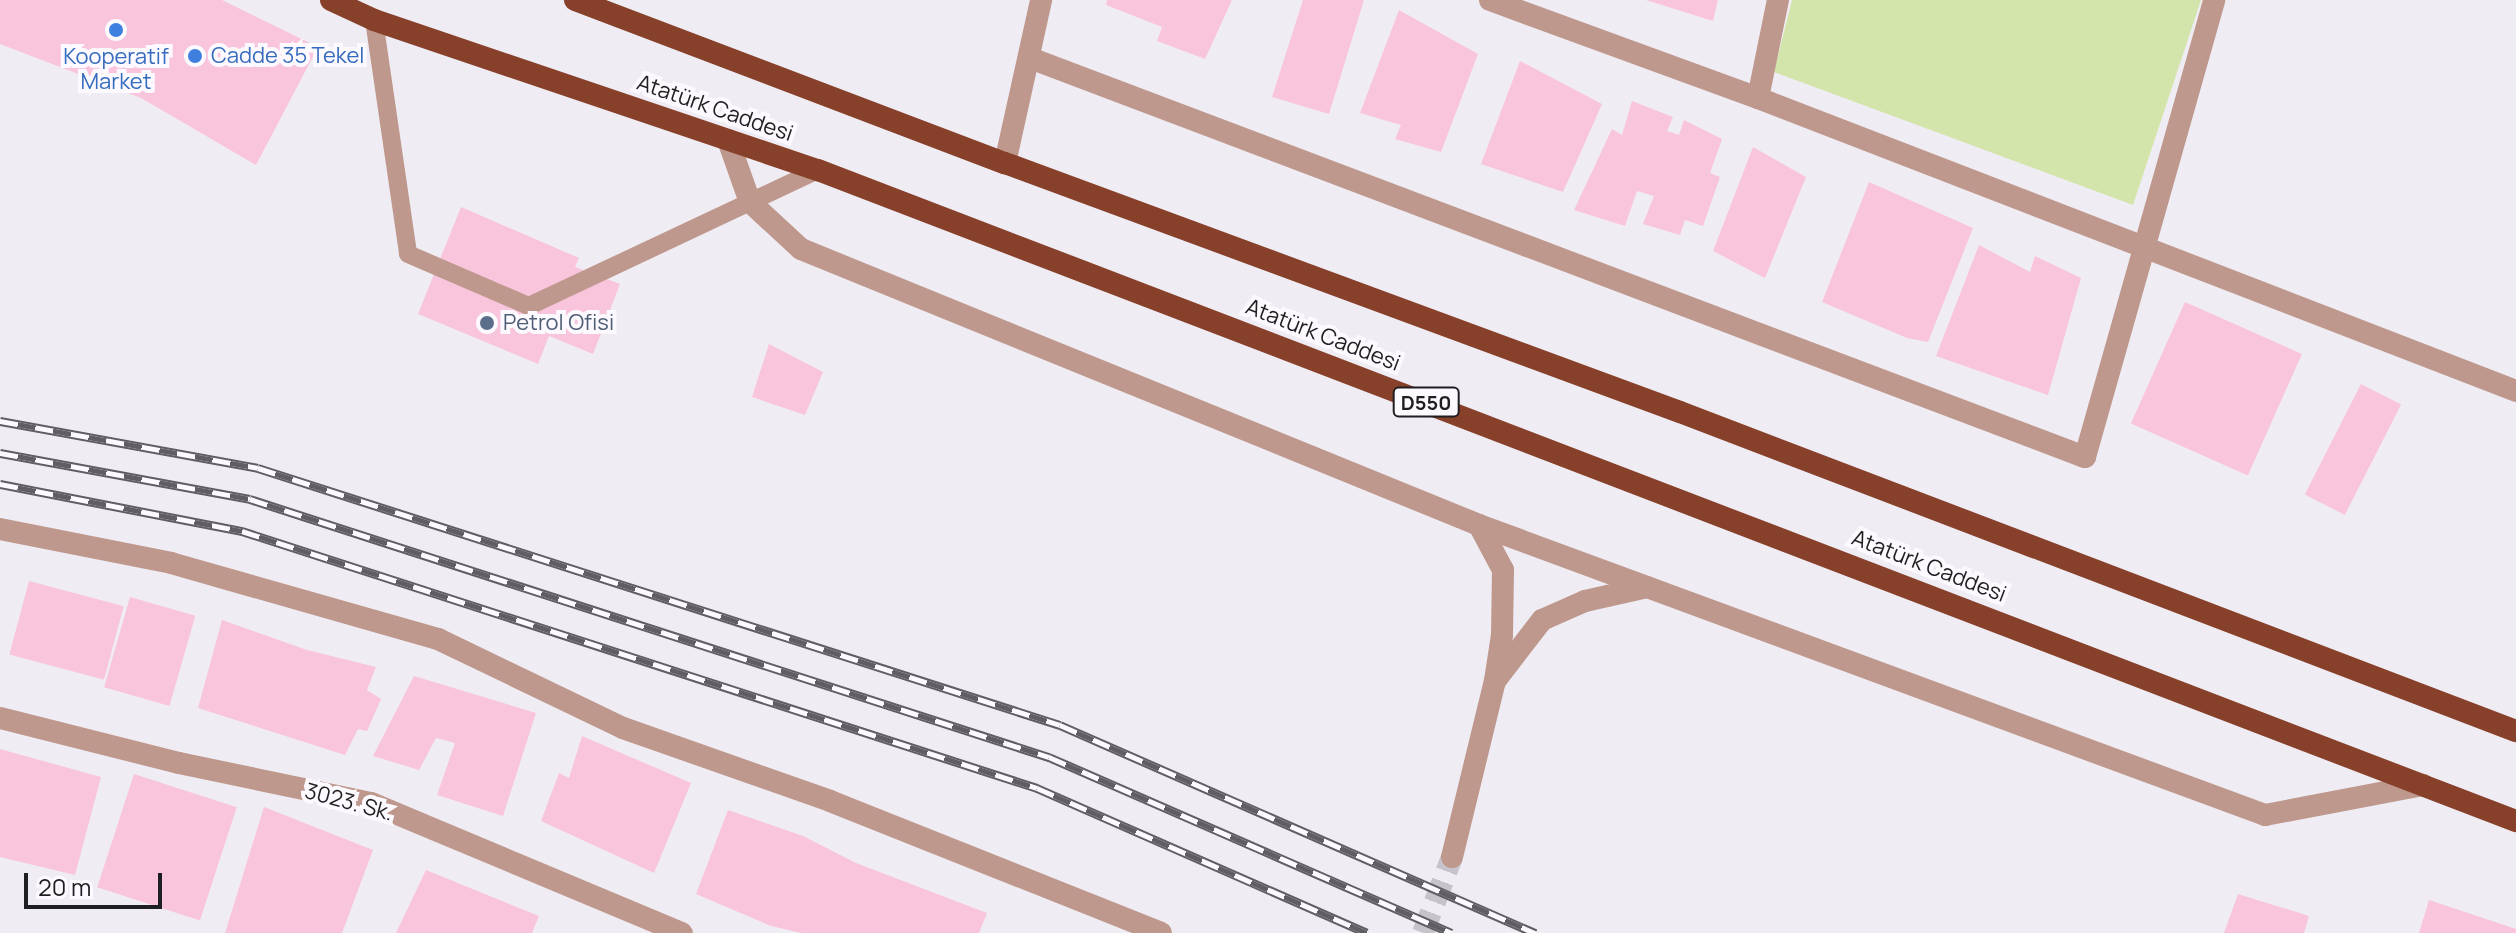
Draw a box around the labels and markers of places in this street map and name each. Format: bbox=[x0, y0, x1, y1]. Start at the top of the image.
marker: Kooperatif Market bbox=[107, 21, 125, 39]
place label: Kooperatif Market bbox=[63, 43, 169, 94]
place label: Cadde 35 Tekel bbox=[211, 43, 364, 69]
marker: Cadde 35 Tekel bbox=[186, 47, 204, 65]
place label: Petrol Ofisi bbox=[503, 310, 614, 336]
marker: Petrol Ofisi bbox=[478, 314, 496, 332]

